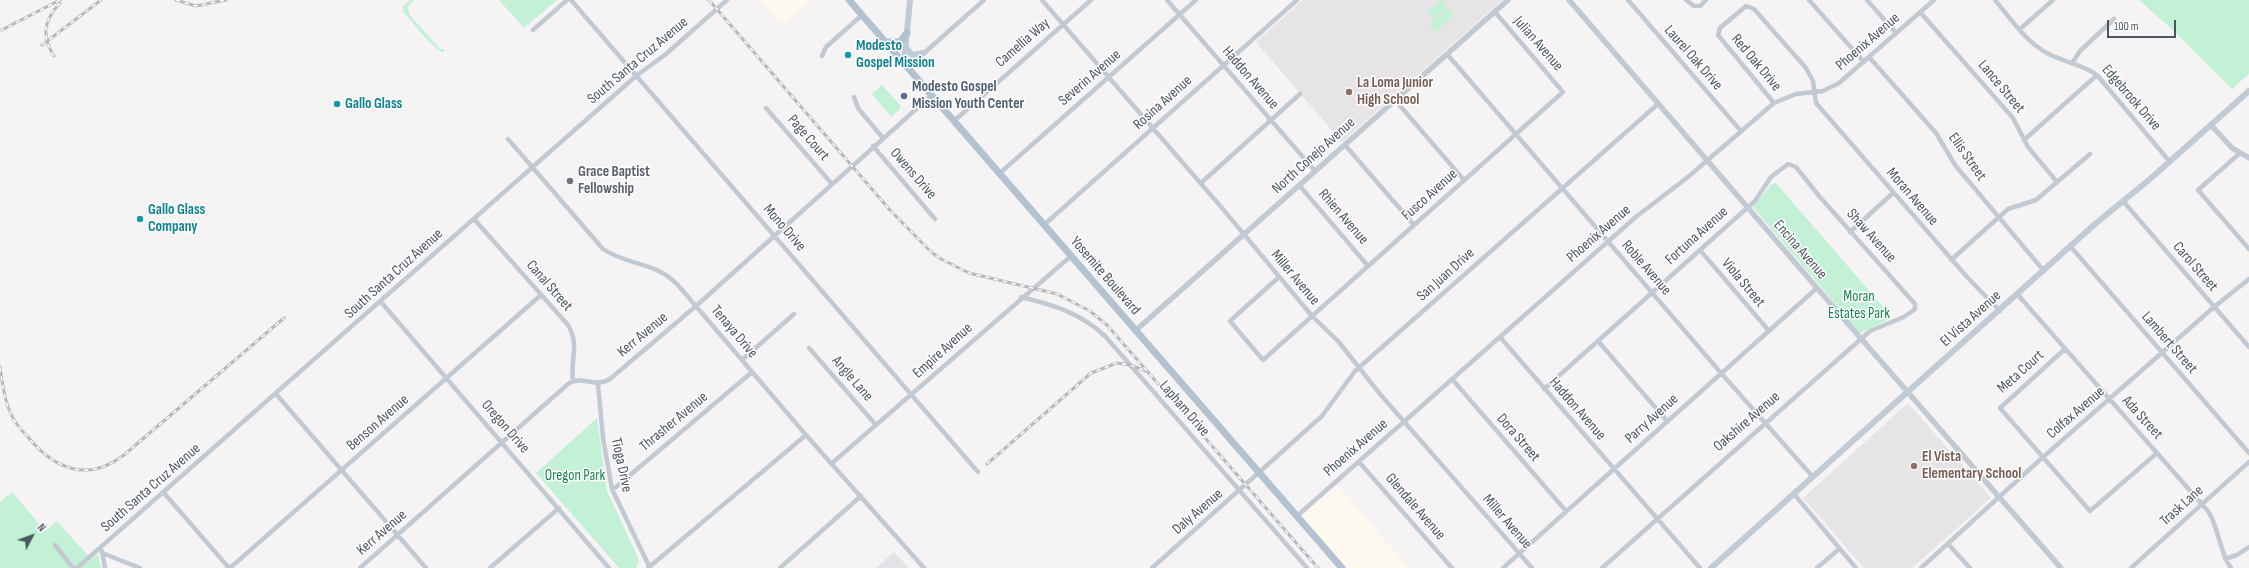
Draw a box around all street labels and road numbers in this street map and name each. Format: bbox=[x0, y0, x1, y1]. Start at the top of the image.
street label: Phoenix Avenue bbox=[1832, 9, 1904, 75]
street label: Julian Avenue bbox=[1509, 13, 1567, 75]
street label: South Santa Cruz Avenue bbox=[584, 14, 692, 108]
street label: Camellia Way bbox=[992, 15, 1054, 71]
street label: Laurel Oak Drive bbox=[1660, 22, 1726, 94]
street label: Red Oak Drive bbox=[1727, 31, 1785, 95]
street label: Haddon Avenue bbox=[1218, 43, 1282, 113]
street label: Severin Avenue bbox=[1055, 46, 1125, 110]
street label: Lance Street bbox=[1974, 57, 2028, 117]
street label: Edgebrook Drive bbox=[2098, 61, 2164, 135]
street label: Rosina Avenue bbox=[1130, 72, 1196, 134]
street label: Page Court bbox=[783, 111, 833, 165]
street label: North Conejo Avenue bbox=[1269, 114, 1359, 198]
street label: Ellis Street bbox=[1944, 130, 1990, 184]
street label: Owens Drive bbox=[886, 145, 940, 203]
street label: Fusco Avenue bbox=[1399, 165, 1461, 225]
street label: Moran Avenue bbox=[1882, 165, 1942, 229]
street label: Rhien Avenue bbox=[1314, 186, 1372, 248]
street label: Mono Drive bbox=[759, 201, 809, 255]
street label: Phoenix Avenue bbox=[1563, 201, 1635, 267]
street label: Fortuna Avenue bbox=[1662, 203, 1732, 269]
street label: Shaw Avenue bbox=[1842, 205, 1900, 267]
street label: Encina Avenue bbox=[1769, 217, 1831, 283]
street label: South Santa Cruz Avenue bbox=[341, 225, 447, 323]
street label: Yosemite Boulevard bbox=[1066, 233, 1144, 319]
street label: Roble Avenue bbox=[1617, 237, 1675, 299]
street label: Carol Street bbox=[2169, 238, 2221, 296]
street label: San Juan Drive bbox=[1414, 245, 1478, 305]
street label: Miller Avenue bbox=[1267, 247, 1323, 309]
street label: Viola Street bbox=[1717, 255, 1769, 311]
street label: Canal Street bbox=[522, 257, 576, 315]
street label: El Vista Avenue bbox=[1937, 287, 2005, 351]
street label: Tenaya Drive bbox=[707, 302, 761, 362]
street label: Lambert Street bbox=[2137, 308, 2201, 378]
street label: Kerr Avenue bbox=[614, 309, 672, 361]
street label: Empire Avenue bbox=[909, 320, 977, 382]
street label: Meta Court bbox=[1994, 346, 2048, 398]
street label: Angle Lane bbox=[827, 353, 877, 405]
street label: Haddon Avenue bbox=[1545, 374, 1609, 444]
street label: Lapham Drive bbox=[1155, 377, 1213, 441]
street label: Colfax Avenue bbox=[2043, 383, 2109, 443]
street label: Thrasher Avenue bbox=[636, 388, 712, 456]
street label: Oakshire Avenue bbox=[1710, 388, 1784, 456]
street label: Parry Avenue bbox=[1622, 390, 1682, 448]
street label: Benson Avenue bbox=[343, 391, 413, 455]
street label: Ada Street bbox=[2118, 393, 2166, 443]
street label: Oregon Drive bbox=[477, 397, 533, 457]
street label: Dora Street bbox=[1492, 410, 1544, 466]
street label: Phoenix Avenue bbox=[1320, 415, 1392, 481]
street label: Tioga Drive bbox=[606, 436, 636, 494]
street label: South Santa Cruz Avenue bbox=[98, 440, 204, 536]
street label: Glendale Avenue bbox=[1381, 470, 1449, 544]
street label: Trask Lane bbox=[2157, 482, 2207, 530]
street label: Daly Avenue bbox=[1169, 485, 1227, 539]
street label: Miller Avenue bbox=[1478, 491, 1536, 553]
street label: Kerr Avenue bbox=[353, 506, 411, 560]

